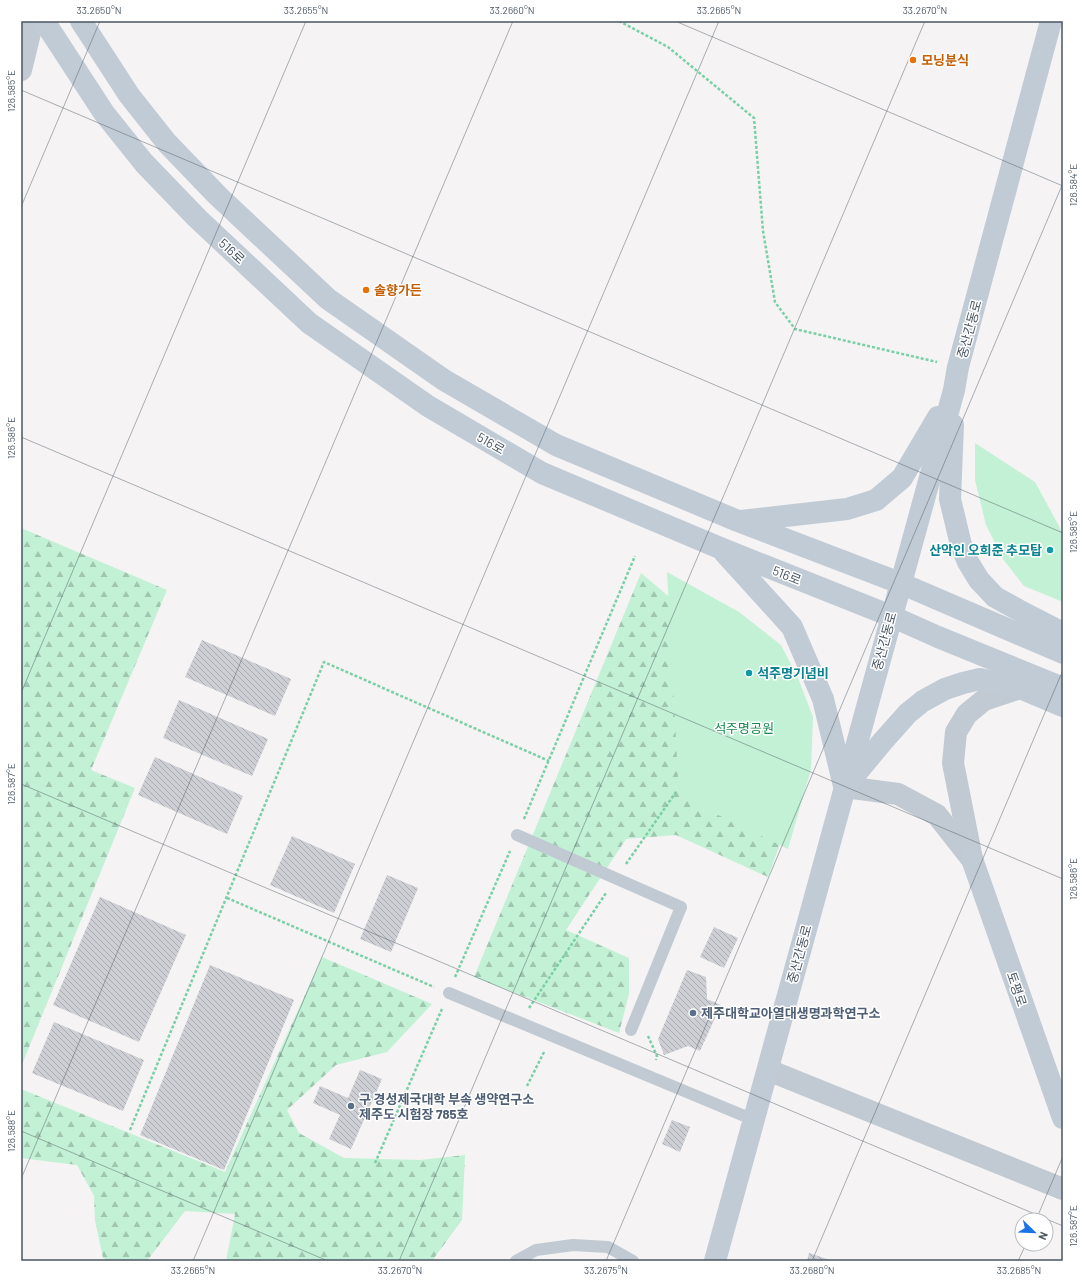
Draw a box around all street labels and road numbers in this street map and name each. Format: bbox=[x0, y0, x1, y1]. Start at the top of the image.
street label: 516로 bbox=[216, 235, 248, 267]
street label: 중산간동로 bbox=[954, 298, 984, 360]
street label: 516로 bbox=[474, 429, 508, 457]
street label: 516로 bbox=[770, 562, 804, 588]
street label: 중산간동로 bbox=[869, 610, 899, 672]
street label: 중산간동로 bbox=[784, 923, 814, 985]
street label: 토평로 bbox=[1004, 969, 1030, 1009]

